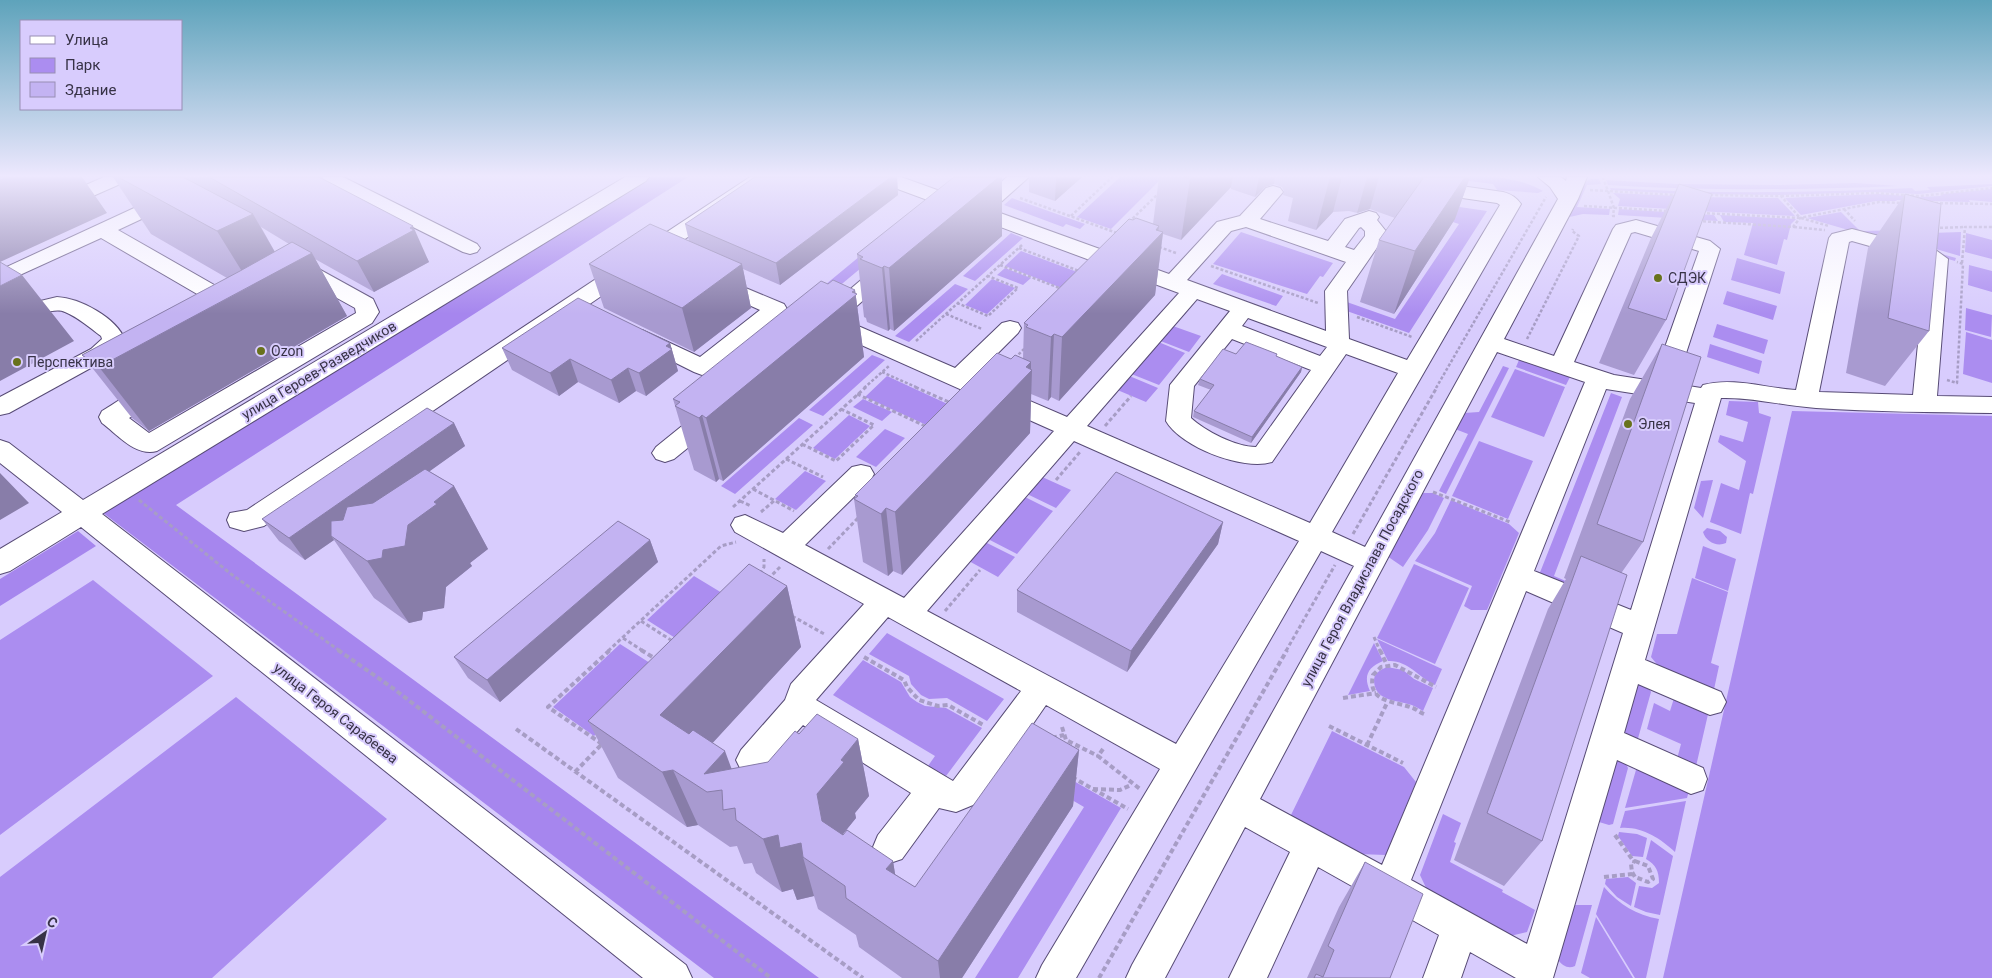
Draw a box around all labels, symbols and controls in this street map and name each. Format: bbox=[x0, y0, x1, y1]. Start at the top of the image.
legend bbox=[20, 20, 182, 110]
text: Улица bbox=[65, 31, 108, 49]
text: Парк bbox=[65, 56, 100, 74]
text: Здание bbox=[65, 81, 116, 99]
place label: СДЭК bbox=[1668, 270, 1706, 286]
marker: СДЭК bbox=[1652, 272, 1664, 284]
street label: улица Героев-Разведчиков bbox=[239, 317, 399, 423]
place label: Ozon bbox=[271, 343, 303, 359]
marker: Ozon bbox=[255, 345, 267, 357]
place label: Перспектива bbox=[27, 354, 113, 370]
marker: Перспектива bbox=[11, 356, 23, 368]
place label: Элея bbox=[1638, 416, 1671, 432]
marker: Элея bbox=[1622, 418, 1634, 430]
street label: улица Героя Владислава Посадского bbox=[1298, 467, 1426, 689]
street label: улица Героя Сарабеева bbox=[271, 660, 401, 766]
north arrow bbox=[20, 908, 70, 958]
text: С bbox=[44, 913, 61, 931]

